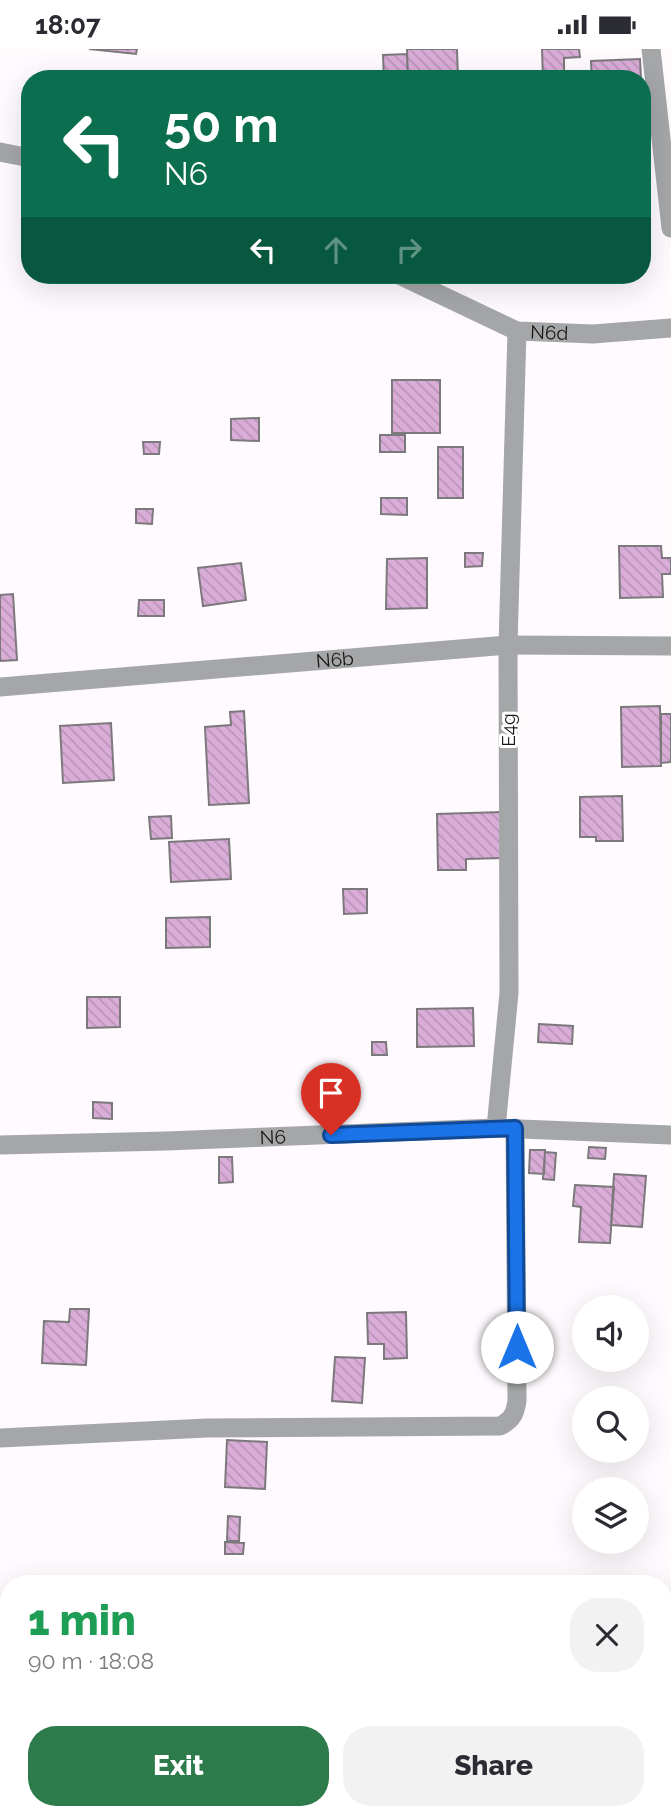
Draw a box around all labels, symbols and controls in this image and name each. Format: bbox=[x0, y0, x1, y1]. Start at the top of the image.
text: 18:07 bbox=[35, 10, 101, 40]
text: 50 m bbox=[164, 96, 279, 153]
icon: left bbox=[49, 98, 140, 189]
text: N6 bbox=[164, 155, 208, 192]
icon: left bbox=[244, 231, 282, 269]
icon: ahead bbox=[317, 231, 355, 269]
icon: right bbox=[390, 231, 428, 269]
street label: N6d bbox=[530, 321, 569, 344]
street label: N6b bbox=[315, 647, 355, 672]
street label: E4g bbox=[497, 713, 519, 747]
pin bbox=[301, 1063, 361, 1135]
icon: arrive bbox=[312, 1074, 350, 1112]
street label: N6 bbox=[259, 1125, 286, 1148]
map controls bbox=[572, 1295, 649, 1554]
button: sound bbox=[572, 1295, 649, 1372]
position arrow bbox=[480, 1310, 554, 1384]
button: search bbox=[572, 1386, 649, 1463]
button: layers bbox=[572, 1477, 649, 1554]
text: 1 min bbox=[28, 1596, 136, 1645]
button: close bbox=[570, 1598, 644, 1672]
text: 90 m · 18:08 bbox=[28, 1647, 154, 1674]
button: Exit bbox=[28, 1726, 329, 1806]
button: Share bbox=[343, 1726, 644, 1806]

